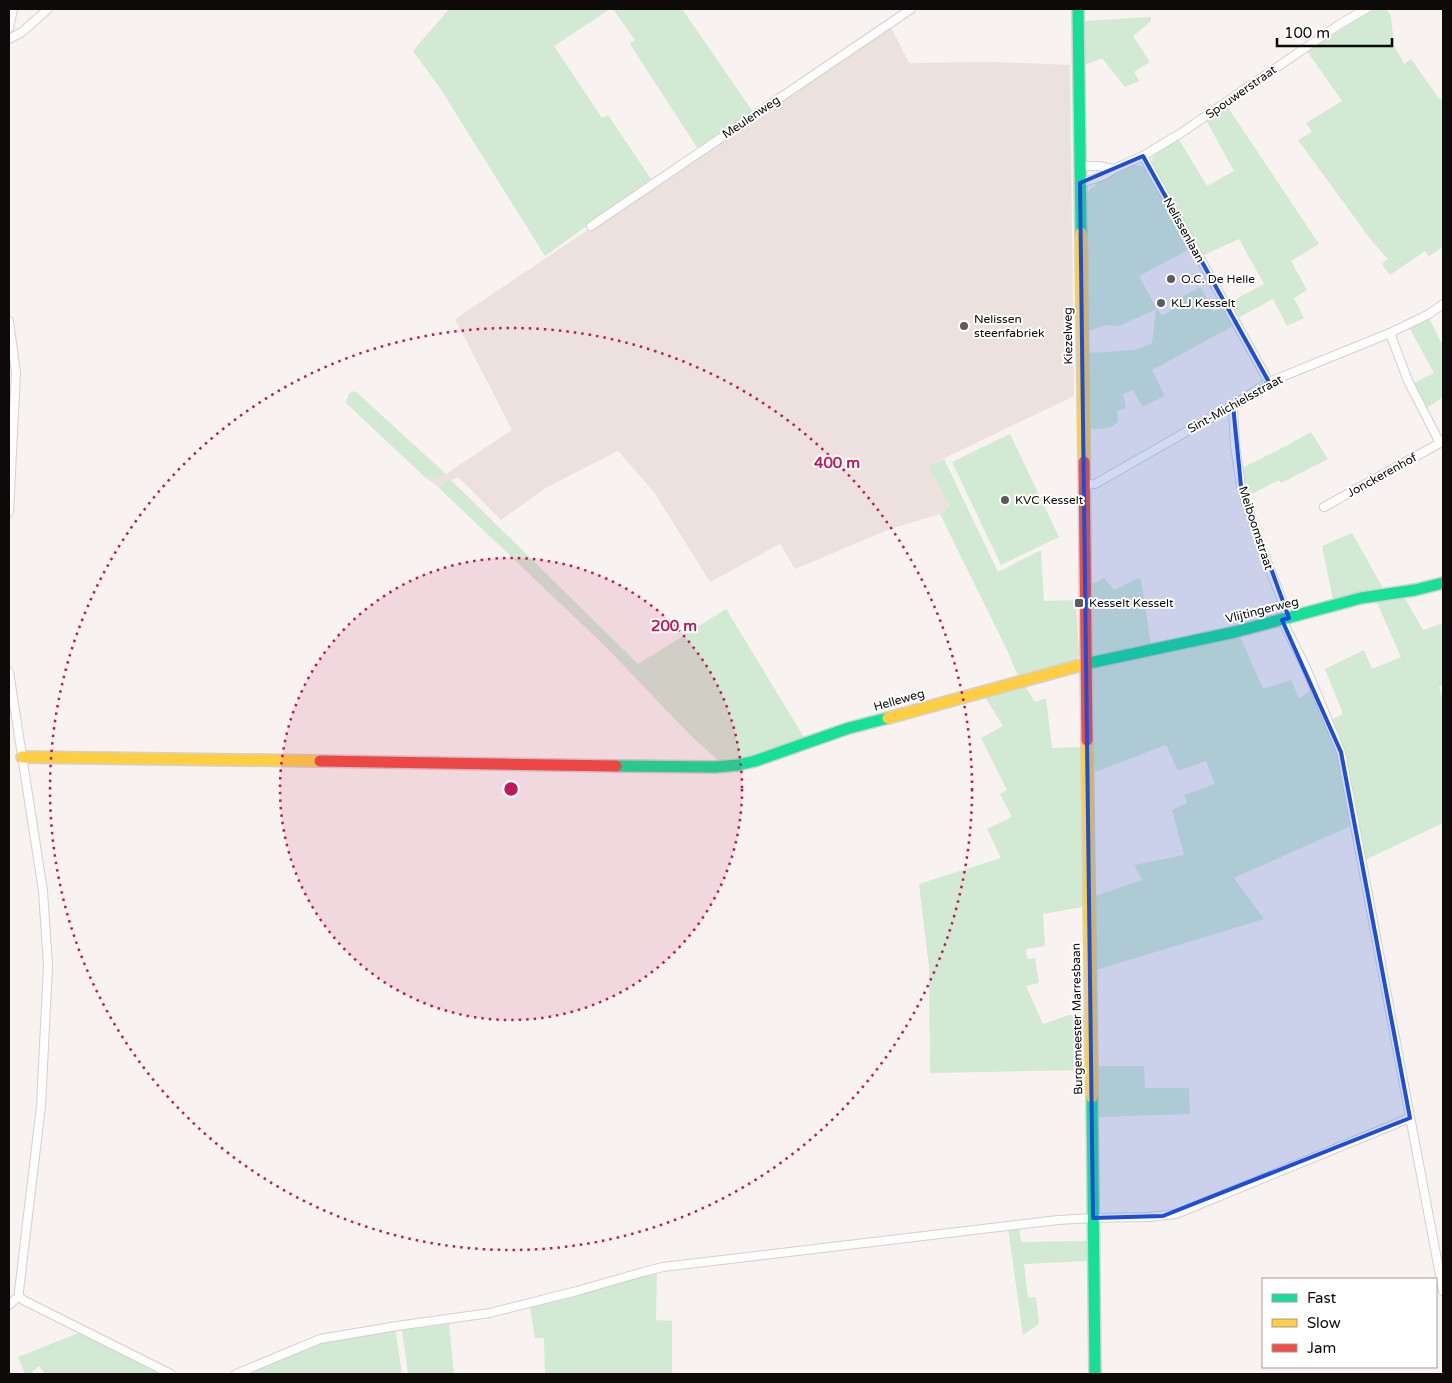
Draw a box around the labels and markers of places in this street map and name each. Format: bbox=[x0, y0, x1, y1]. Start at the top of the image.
place label: O.C. De Helle bbox=[1181, 272, 1255, 286]
marker: O.C. De Helle bbox=[1165, 273, 1177, 285]
place label: KLJ Kesselt bbox=[1171, 296, 1236, 310]
marker: KLJ Kesselt bbox=[1155, 297, 1167, 309]
place label: Nelissen steenfabriek bbox=[974, 312, 1045, 340]
marker: Nelissen steenfabriek bbox=[958, 320, 970, 332]
place label: KVC Kesselt bbox=[1015, 493, 1084, 507]
marker: KVC Kesselt bbox=[999, 494, 1011, 506]
place label: Kesselt Kesselt bbox=[1089, 596, 1174, 610]
marker: Kesselt Kesselt bbox=[1073, 597, 1085, 609]
centre of rings bbox=[502, 780, 520, 798]

